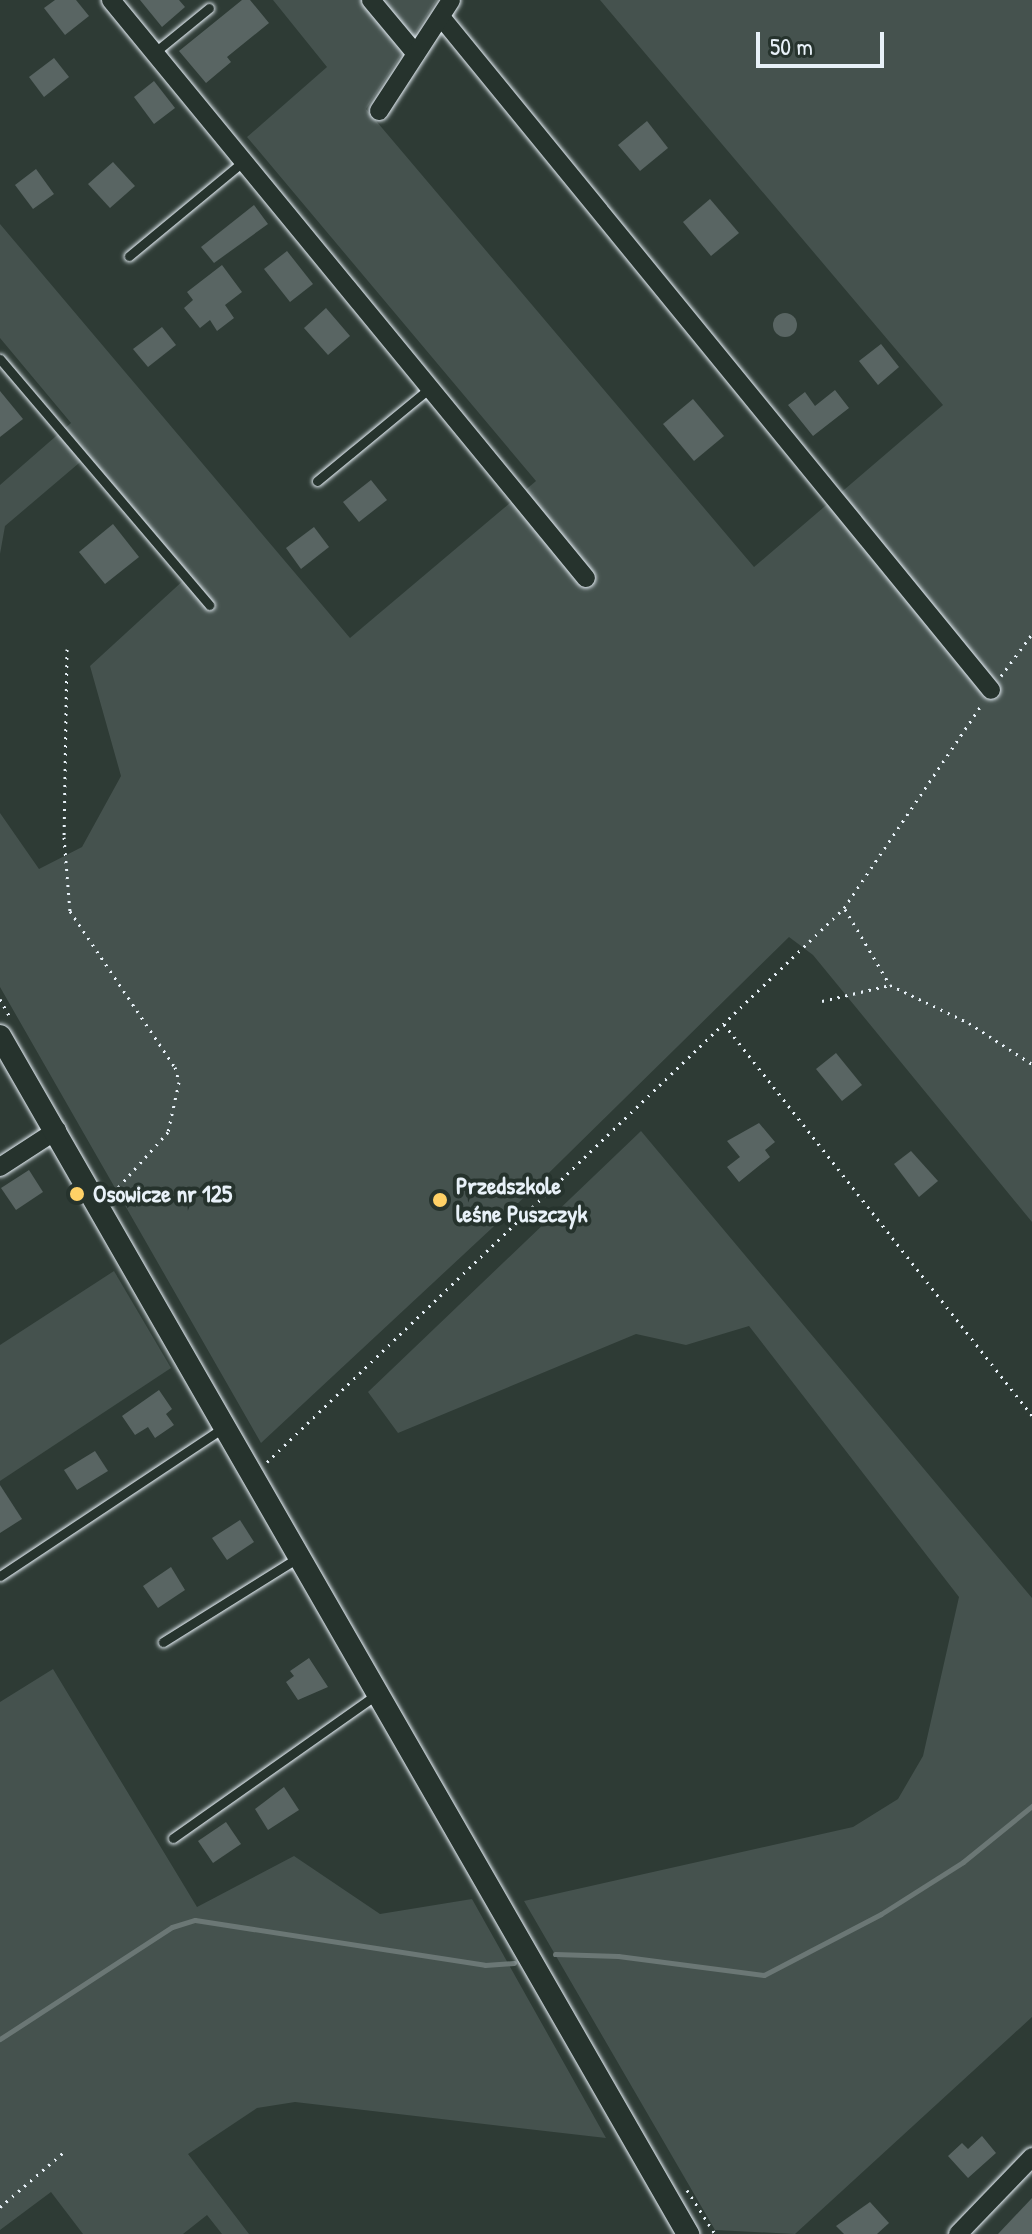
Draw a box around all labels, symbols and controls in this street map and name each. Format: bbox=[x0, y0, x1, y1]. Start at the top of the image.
scale bar bbox=[760, 16, 888, 66]
text: 50 m bbox=[770, 30, 813, 62]
place label: Przedszkole leśne Puszczyk bbox=[456, 1172, 587, 1228]
place label: Osowicze nr 125 bbox=[93, 1180, 232, 1208]
marker: Osowicze nr 125 bbox=[68, 1185, 86, 1203]
marker: Przedszkole leśne Puszczyk bbox=[431, 1191, 449, 1209]

